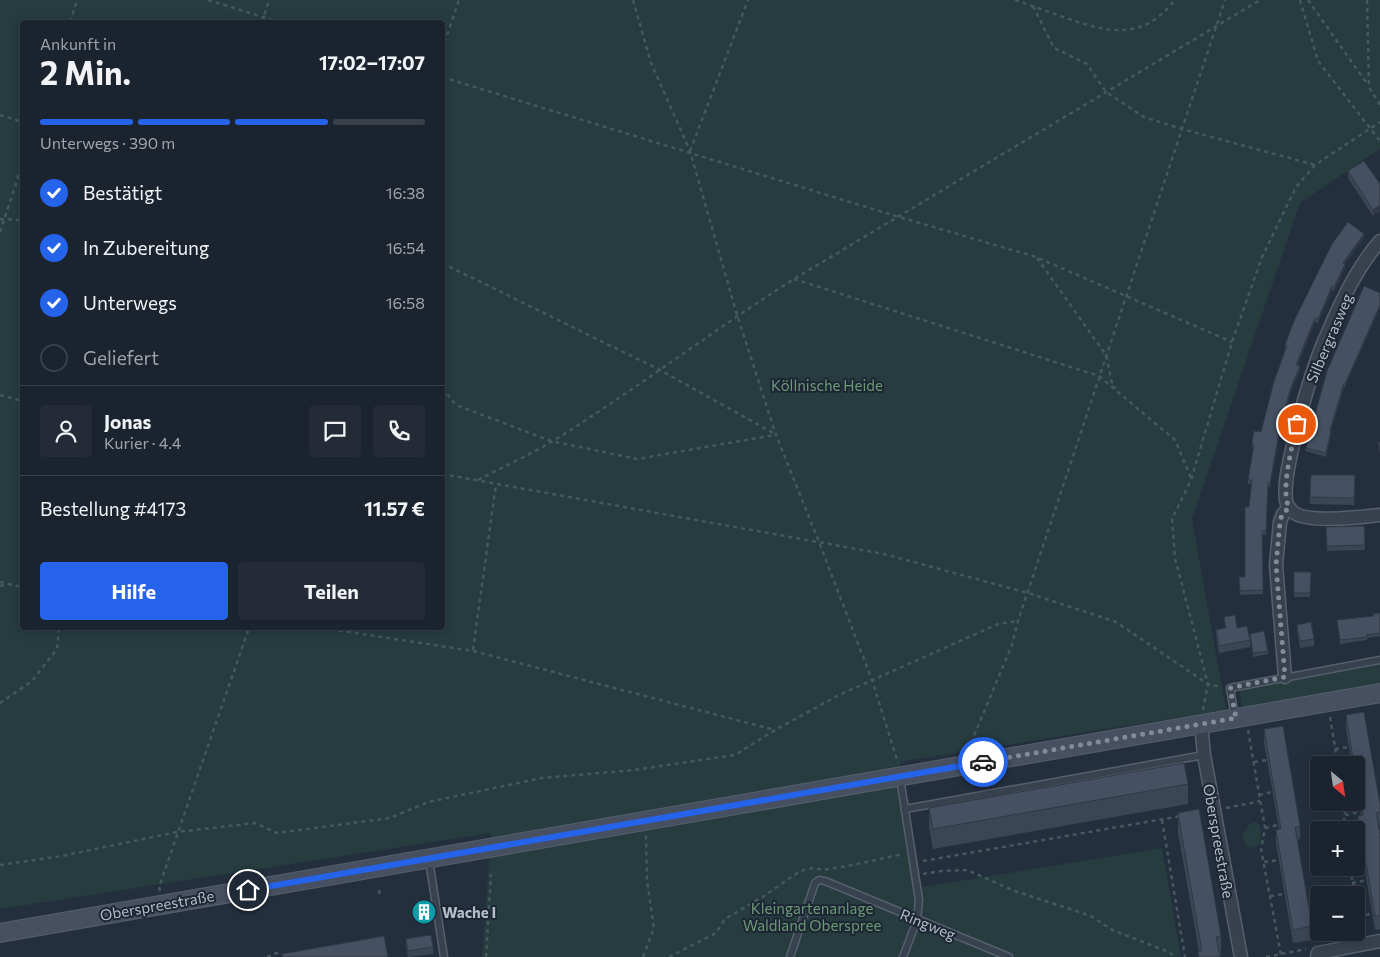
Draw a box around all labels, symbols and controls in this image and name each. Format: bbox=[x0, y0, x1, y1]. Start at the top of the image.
text: Ankunft in bbox=[40, 34, 116, 53]
text: 17:02–17:07 bbox=[319, 51, 425, 74]
text: 2 Min. bbox=[40, 52, 131, 92]
text: Unterwegs · 390 m bbox=[40, 133, 175, 152]
icon: check bbox=[40, 179, 68, 207]
text: Bestätigt bbox=[83, 181, 162, 204]
text: 16:38 bbox=[386, 183, 425, 202]
icon: check bbox=[40, 234, 68, 262]
text: In Zubereitung bbox=[83, 236, 209, 259]
text: 16:54 bbox=[386, 238, 425, 257]
icon: check bbox=[40, 289, 68, 317]
text: Unterwegs bbox=[83, 291, 177, 314]
street label: Silbergrasweg bbox=[1302, 291, 1356, 385]
text: 16:58 bbox=[386, 293, 425, 312]
text: Geliefert bbox=[83, 346, 159, 369]
park label: Köllnische Heide bbox=[771, 376, 883, 394]
pin bbox=[1276, 403, 1318, 445]
button: person bbox=[40, 405, 92, 457]
button: chat bbox=[309, 405, 361, 457]
button: phone bbox=[373, 405, 425, 457]
text: Jonas bbox=[104, 410, 151, 433]
icon: bag bbox=[1283, 410, 1311, 438]
text: Kurier · 4.4 bbox=[104, 433, 181, 452]
text: Bestellung #4173 bbox=[40, 497, 186, 520]
text: 11.57 € bbox=[364, 497, 425, 520]
button: Hilfe bbox=[40, 562, 228, 620]
button: Teilen bbox=[238, 562, 425, 620]
courier bbox=[958, 737, 1008, 787]
icon: car bbox=[969, 748, 997, 776]
north arrow bbox=[1310, 756, 1365, 811]
map controls bbox=[1310, 756, 1365, 941]
street label: Oberspreestraße bbox=[1200, 782, 1238, 900]
button: + bbox=[1310, 821, 1365, 876]
pin bbox=[227, 869, 269, 911]
icon: home bbox=[234, 876, 262, 904]
street label: Oberspreestraße bbox=[98, 886, 216, 924]
button: − bbox=[1310, 886, 1365, 941]
building icon: Wache I bbox=[411, 899, 437, 925]
park label: Kleingartenanlage Waldland Oberspree bbox=[743, 899, 881, 934]
place label: Wache I bbox=[442, 903, 496, 921]
street label: Ringweg bbox=[898, 905, 958, 943]

